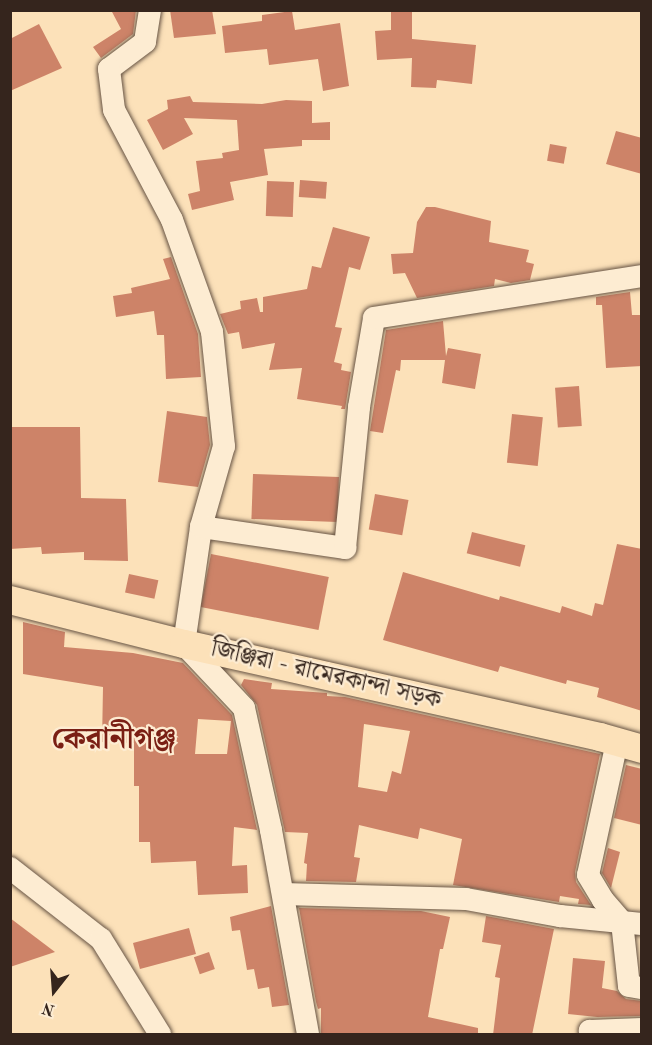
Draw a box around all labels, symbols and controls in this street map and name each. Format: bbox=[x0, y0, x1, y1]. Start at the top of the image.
street label: জিঞ্জিরা - রামেরকান্দা সড়ক bbox=[208, 636, 444, 716]
district label: কেরানীগঞ্জ bbox=[52, 722, 176, 758]
north arrow bbox=[24, 961, 84, 1021]
text: N bbox=[41, 999, 57, 1018]

